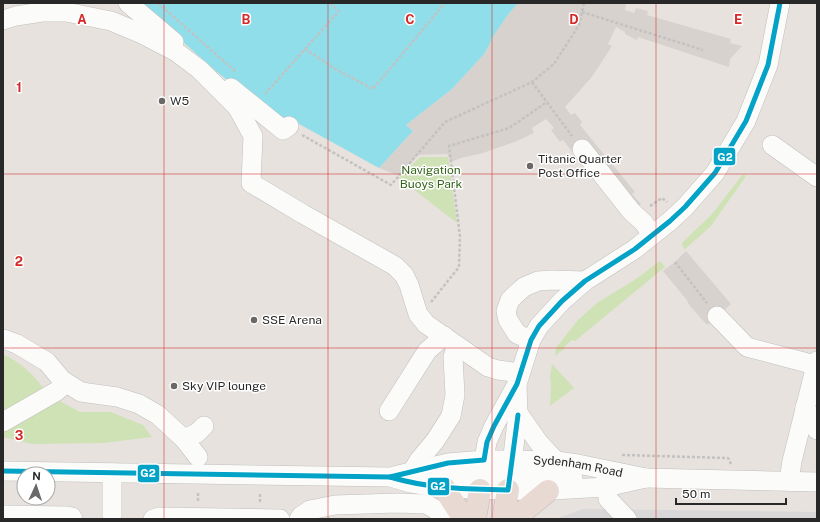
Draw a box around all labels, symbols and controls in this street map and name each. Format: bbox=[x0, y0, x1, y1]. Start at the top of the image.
text: A bbox=[77, 12, 87, 27]
text: B bbox=[242, 12, 251, 27]
text: C bbox=[405, 12, 415, 27]
text: D bbox=[569, 12, 579, 27]
text: E bbox=[734, 12, 742, 27]
text: 1 bbox=[16, 80, 22, 95]
place label: W5 bbox=[170, 94, 189, 108]
marker: W5 bbox=[157, 96, 167, 106]
line badge: G2 bbox=[713, 147, 736, 166]
text: G2 bbox=[717, 151, 733, 163]
place label: Titanic Quarter Post Office bbox=[538, 152, 622, 180]
marker: Titanic Quarter Post Office bbox=[525, 161, 535, 171]
park label: Navigation Buoys Park bbox=[400, 163, 463, 191]
text: 2 bbox=[15, 254, 23, 269]
place label: SSE Arena bbox=[262, 313, 322, 327]
marker: SSE Arena bbox=[249, 315, 259, 325]
place label: Sky VIP lounge bbox=[182, 379, 266, 393]
marker: Sky VIP lounge bbox=[169, 381, 179, 391]
text: 3 bbox=[15, 428, 24, 443]
street label: Sydenham Road bbox=[533, 453, 624, 480]
line badge: G2 bbox=[137, 464, 160, 483]
north arrow bbox=[16, 466, 56, 506]
text: G2 bbox=[140, 467, 156, 479]
text: N bbox=[32, 470, 41, 482]
line badge: G2 bbox=[427, 477, 450, 496]
text: G2 bbox=[430, 480, 446, 492]
scale bar bbox=[676, 480, 786, 506]
text: 50 m bbox=[682, 487, 710, 501]

